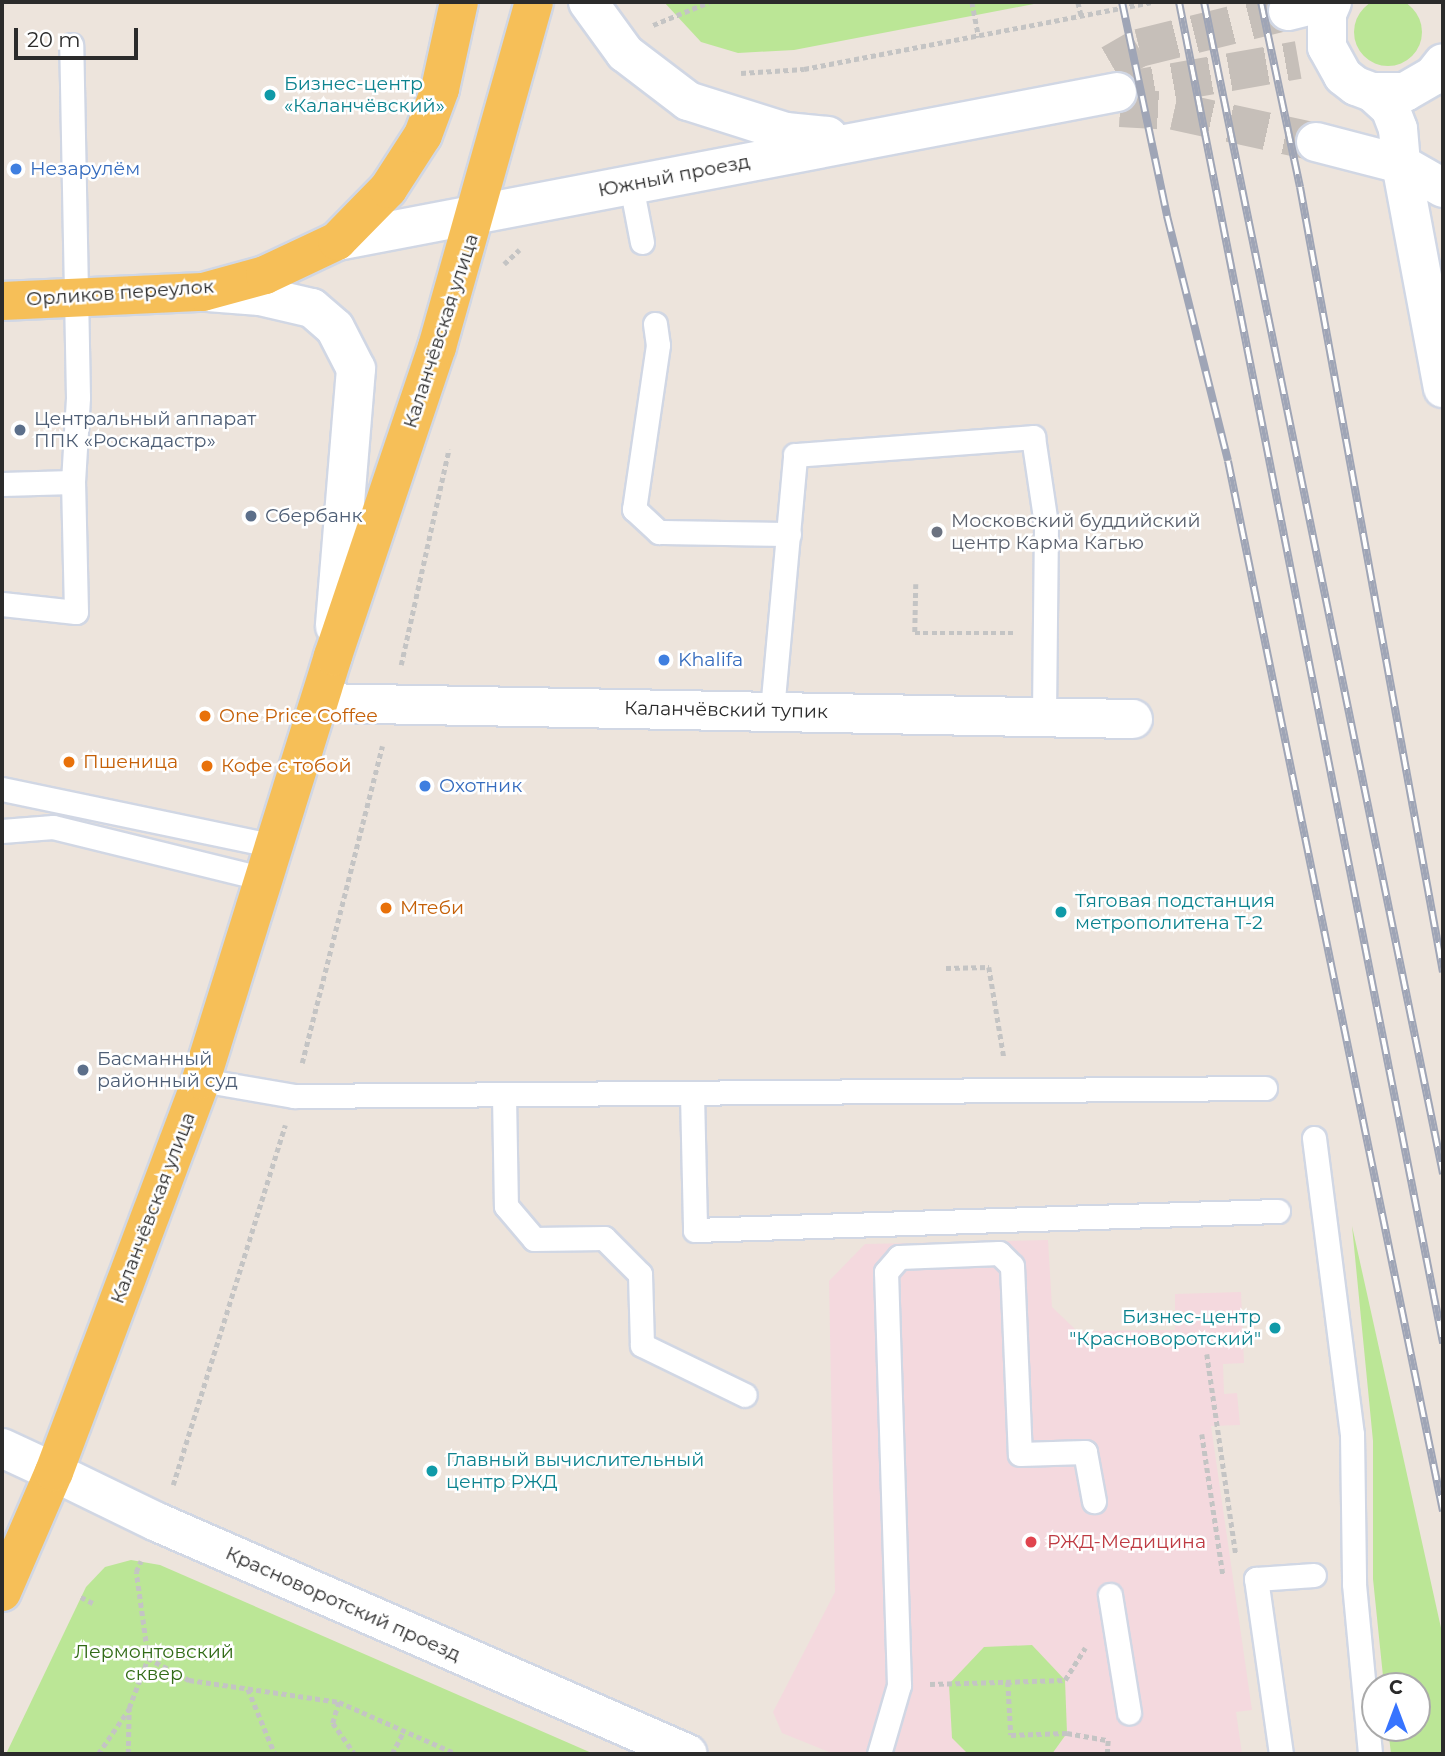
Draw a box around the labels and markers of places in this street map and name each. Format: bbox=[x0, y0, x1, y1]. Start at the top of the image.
place label: Бизнес-центр «Каланчёвский» bbox=[284, 73, 445, 117]
marker: Бизнес-центр «Каланчёвский» bbox=[262, 87, 278, 103]
place label: Незарулём bbox=[30, 158, 140, 180]
marker: Незарулём bbox=[8, 161, 24, 177]
place label: Центральный аппарат ППК «Роскадастр» bbox=[34, 408, 256, 452]
marker: Центральный аппарат ППК «Роскадастр» bbox=[12, 422, 28, 438]
place label: Сбербанк bbox=[265, 505, 363, 527]
marker: Сбербанк bbox=[243, 508, 259, 524]
place label: Московский буддийский центр Карма Кагью bbox=[951, 510, 1200, 554]
marker: Московский буддийский центр Карма Кагью bbox=[929, 524, 945, 540]
place label: Khalifa bbox=[678, 649, 743, 671]
marker: Khalifa bbox=[656, 652, 672, 668]
place label: One Price Coffee bbox=[219, 705, 378, 727]
marker: One Price Coffee bbox=[197, 708, 213, 724]
place label: Пшеница bbox=[83, 751, 178, 773]
marker: Пшеница bbox=[61, 754, 77, 770]
place label: Кофе с тобой bbox=[221, 755, 351, 777]
marker: Кофе с тобой bbox=[199, 758, 215, 774]
place label: Охотник bbox=[439, 775, 522, 797]
marker: Охотник bbox=[417, 778, 433, 794]
place label: Тяговая подстанция метрополитена Т-2 bbox=[1075, 890, 1275, 934]
place label: Мтеби bbox=[400, 897, 464, 919]
marker: Мтеби bbox=[378, 900, 394, 916]
marker: Тяговая подстанция метрополитена Т-2 bbox=[1053, 904, 1069, 920]
place label: Басманный районный суд bbox=[97, 1048, 238, 1092]
marker: Басманный районный суд bbox=[75, 1062, 91, 1078]
place label: Бизнес-центр "Красноворотский" bbox=[1069, 1306, 1261, 1350]
marker: Бизнес-центр "Красноворотский" bbox=[1267, 1320, 1283, 1336]
place label: Главный вычислительный центр РЖД bbox=[446, 1449, 704, 1493]
marker: Главный вычислительный центр РЖД bbox=[424, 1463, 440, 1479]
place label: РЖД-Медицина bbox=[1047, 1531, 1206, 1553]
marker: РЖД-Медицина bbox=[1021, 1532, 1041, 1552]

